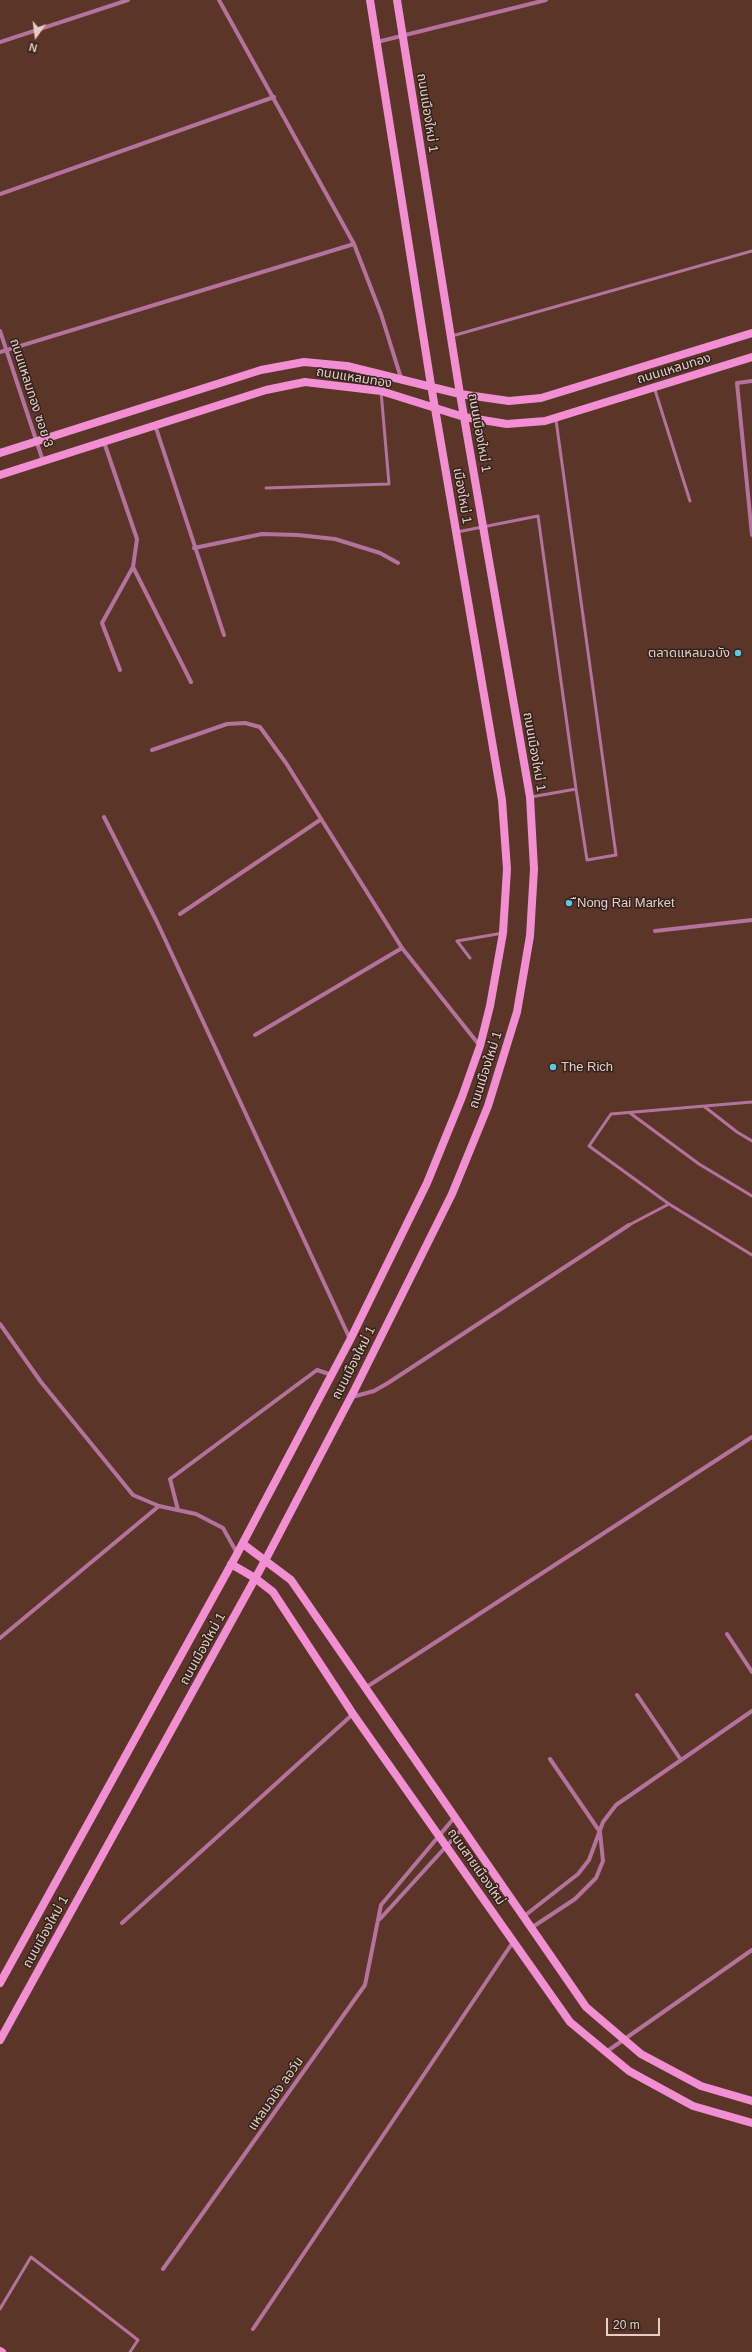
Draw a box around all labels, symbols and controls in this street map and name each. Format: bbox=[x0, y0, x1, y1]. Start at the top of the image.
north arrow bbox=[16, 16, 56, 56]
text: N bbox=[28, 41, 38, 54]
street label: ถนนเมืองใหม่ 1 bbox=[413, 72, 441, 154]
street label: ถนนแหลมทอง ซอย 3 bbox=[6, 337, 56, 449]
street label: ถนนแหลมทอง bbox=[635, 350, 713, 388]
street label: ถนนแหลมทอง bbox=[315, 364, 393, 392]
street label: ถนนเมืองใหม่ 1 bbox=[464, 392, 494, 474]
street label: เมืองใหม่ 1 bbox=[449, 467, 475, 525]
place label: ตลาดแหลมฉบัง bbox=[648, 645, 730, 661]
marker: ตลาดแหลมฉบัง bbox=[733, 648, 743, 658]
street label: ถนนเมืองใหม่ 1 bbox=[519, 711, 549, 793]
place label: ืNong Rai Market bbox=[577, 895, 675, 911]
marker: ืNong Rai Market bbox=[564, 898, 574, 908]
street label: ถนนเมืองใหม่ 1 bbox=[466, 1029, 506, 1111]
place label: The Rich bbox=[561, 1059, 613, 1075]
marker: The Rich bbox=[548, 1062, 558, 1072]
street label: ถนนเมืองใหม่ 1 bbox=[329, 1324, 379, 1402]
street label: ถนนเมืองใหม่ 1 bbox=[177, 1610, 229, 1688]
street label: ถนนสายเมืองใหม่ bbox=[444, 1826, 508, 1908]
street label: ถนนเมืองใหม่ 1 bbox=[20, 1893, 72, 1971]
street label: แหลมฉบัง ลอว์น bbox=[245, 2054, 307, 2134]
scale bar bbox=[608, 2310, 662, 2336]
text: 20 m bbox=[613, 2318, 640, 2332]

